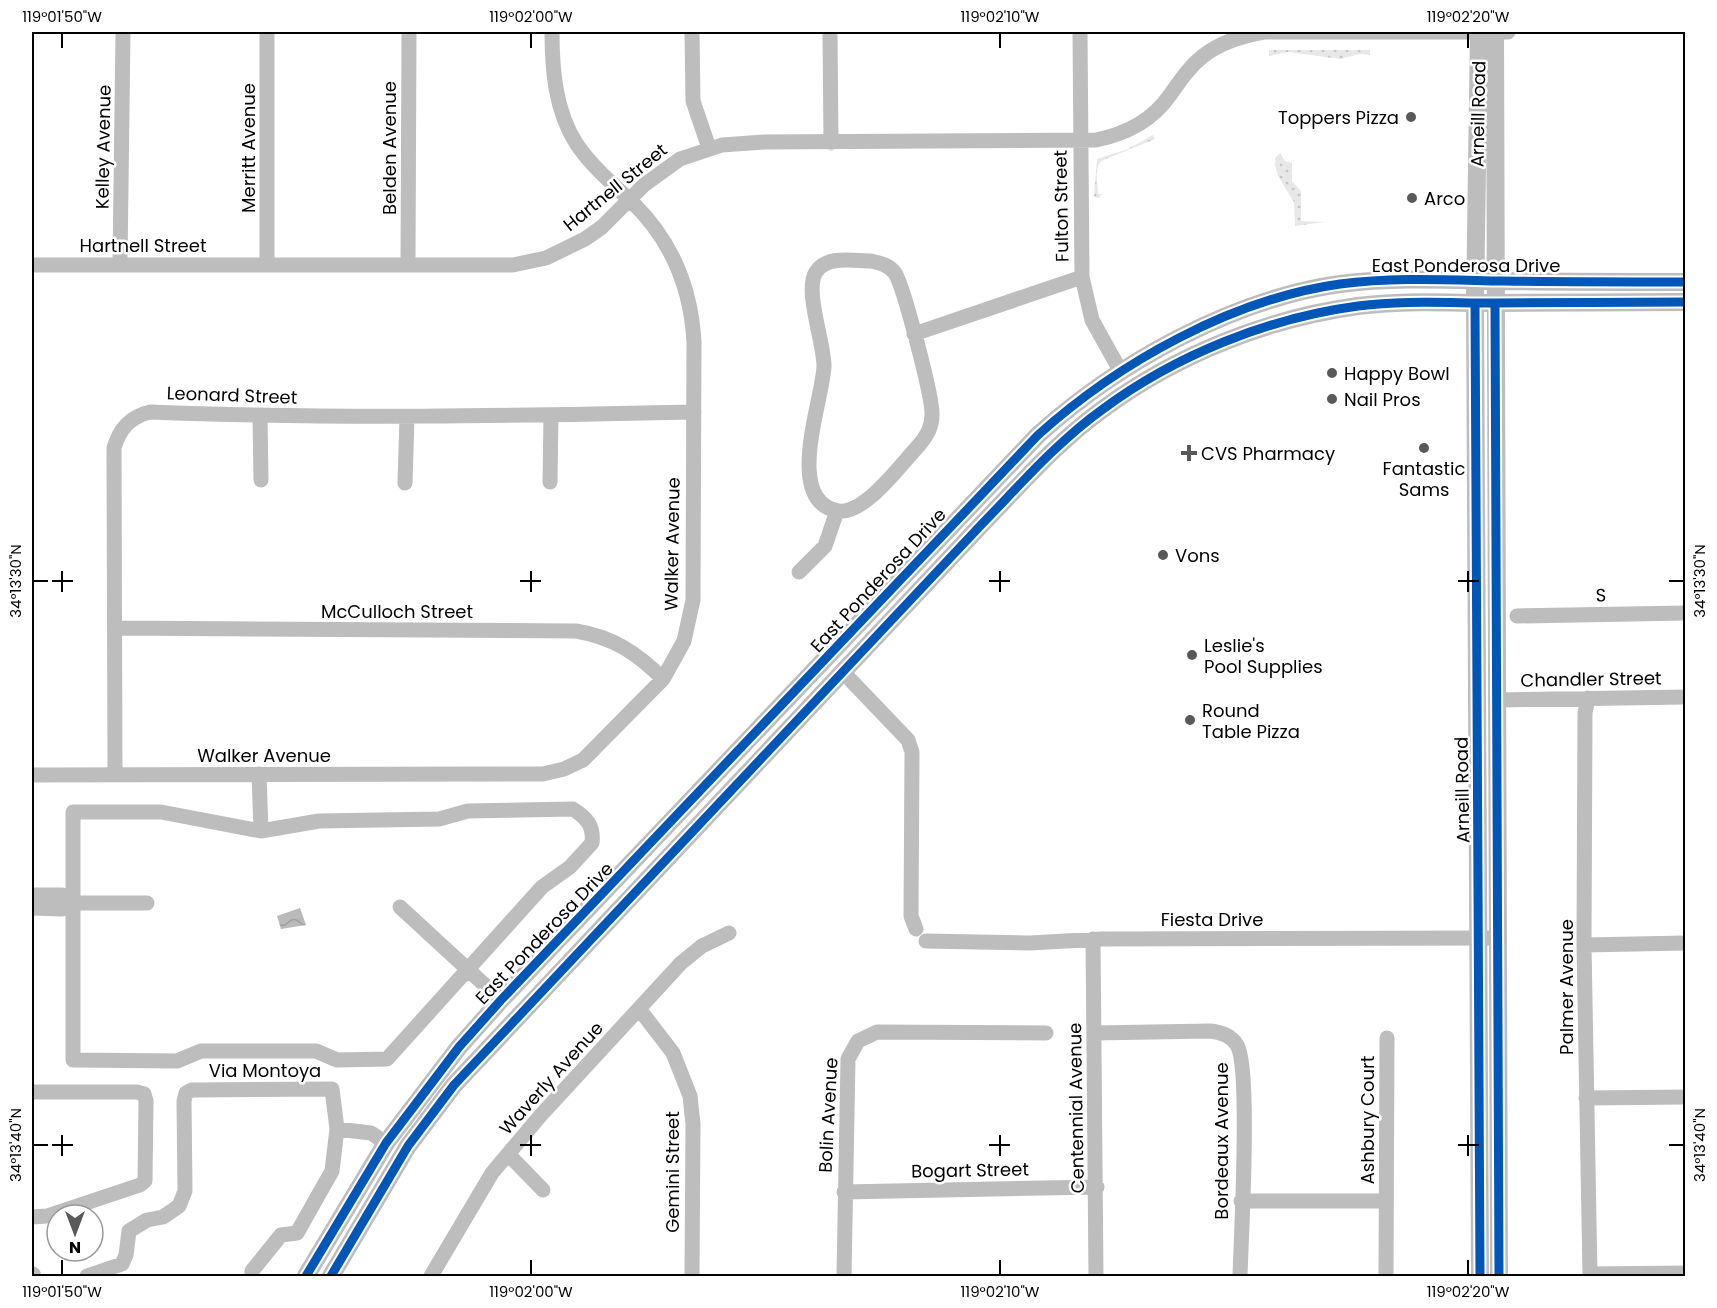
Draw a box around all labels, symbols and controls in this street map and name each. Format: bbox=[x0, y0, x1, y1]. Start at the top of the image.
text: 119°01'50"W bbox=[22, 6, 102, 27]
text: 119°02'00"W bbox=[489, 6, 573, 27]
text: 119°02'10"W bbox=[961, 6, 1040, 27]
text: 119°02'20"W bbox=[1427, 6, 1510, 27]
street label: Arneill Road bbox=[1465, 61, 1491, 167]
street label: Belden Avenue bbox=[377, 81, 402, 215]
street label: Merritt Avenue bbox=[236, 83, 261, 213]
street label: Kelley Avenue bbox=[89, 85, 117, 209]
place label: Toppers Pizza bbox=[1278, 105, 1399, 130]
marker: Toppers Pizza bbox=[1404, 110, 1418, 124]
street label: Hartnell Street bbox=[558, 137, 672, 237]
street label: Fulton Street bbox=[1048, 150, 1074, 262]
place label: Arco bbox=[1424, 186, 1465, 211]
marker: Arco bbox=[1405, 191, 1419, 205]
street label: Hartnell Street bbox=[80, 233, 206, 258]
street label: East Ponderosa Drive bbox=[1372, 253, 1560, 278]
place label: Happy Bowl bbox=[1344, 361, 1450, 386]
marker: Happy Bowl bbox=[1325, 366, 1339, 380]
street label: Leonard Street bbox=[166, 380, 298, 410]
place label: Nail Pros bbox=[1344, 387, 1421, 412]
marker: Nail Pros bbox=[1325, 392, 1339, 406]
place label: CVS Pharmacy bbox=[1201, 441, 1335, 466]
marker: Fantastic Sams bbox=[1417, 441, 1431, 455]
marker: CVS Pharmacy bbox=[1182, 446, 1196, 460]
place label: Fantastic Sams bbox=[1383, 456, 1465, 502]
street label: Walker Avenue bbox=[658, 477, 686, 611]
street label: East Ponderosa Drive bbox=[805, 502, 951, 658]
place label: Vons bbox=[1175, 543, 1220, 568]
text: 34°13'30"N bbox=[5, 544, 26, 618]
text: 34°13'30"N bbox=[1689, 544, 1710, 618]
marker: Vons bbox=[1156, 548, 1170, 562]
street label: S bbox=[1595, 582, 1607, 608]
street label: McCulloch Street bbox=[321, 599, 473, 624]
place label: Leslie's Pool Supplies bbox=[1204, 633, 1323, 679]
marker: Leslie's Pool Supplies bbox=[1185, 648, 1199, 662]
street label: Chandler Street bbox=[1520, 665, 1662, 693]
place label: Round Table Pizza bbox=[1202, 698, 1300, 744]
marker: Round Table Pizza bbox=[1183, 713, 1197, 727]
street label: Arneill Road bbox=[1449, 737, 1475, 843]
street label: Walker Avenue bbox=[197, 743, 331, 768]
street label: East Ponderosa Drive bbox=[469, 856, 619, 1010]
street label: Fiesta Drive bbox=[1161, 907, 1263, 932]
street label: Palmer Avenue bbox=[1554, 919, 1579, 1055]
street label: Waverly Avenue bbox=[493, 1016, 609, 1140]
street label: Centennial Avenue bbox=[1062, 1022, 1090, 1194]
street label: Ashbury Court bbox=[1355, 1056, 1380, 1184]
street label: Bolin Avenue bbox=[812, 1057, 844, 1173]
street label: Via Montoya bbox=[209, 1058, 321, 1083]
street label: Bordeaux Avenue bbox=[1209, 1062, 1234, 1220]
text: 34°13'40"N bbox=[5, 1108, 26, 1182]
text: 34°13'40"N bbox=[1689, 1108, 1710, 1182]
street label: Gemini Street bbox=[660, 1111, 685, 1233]
street label: Bogart Street bbox=[911, 1156, 1029, 1184]
north arrow bbox=[45, 1203, 105, 1263]
text: N bbox=[69, 1236, 81, 1259]
text: 119°01'50"W bbox=[22, 1281, 102, 1302]
text: 119°02'00"W bbox=[489, 1281, 573, 1302]
text: 119°02'10"W bbox=[961, 1281, 1040, 1302]
text: 119°02'20"W bbox=[1427, 1281, 1510, 1302]

